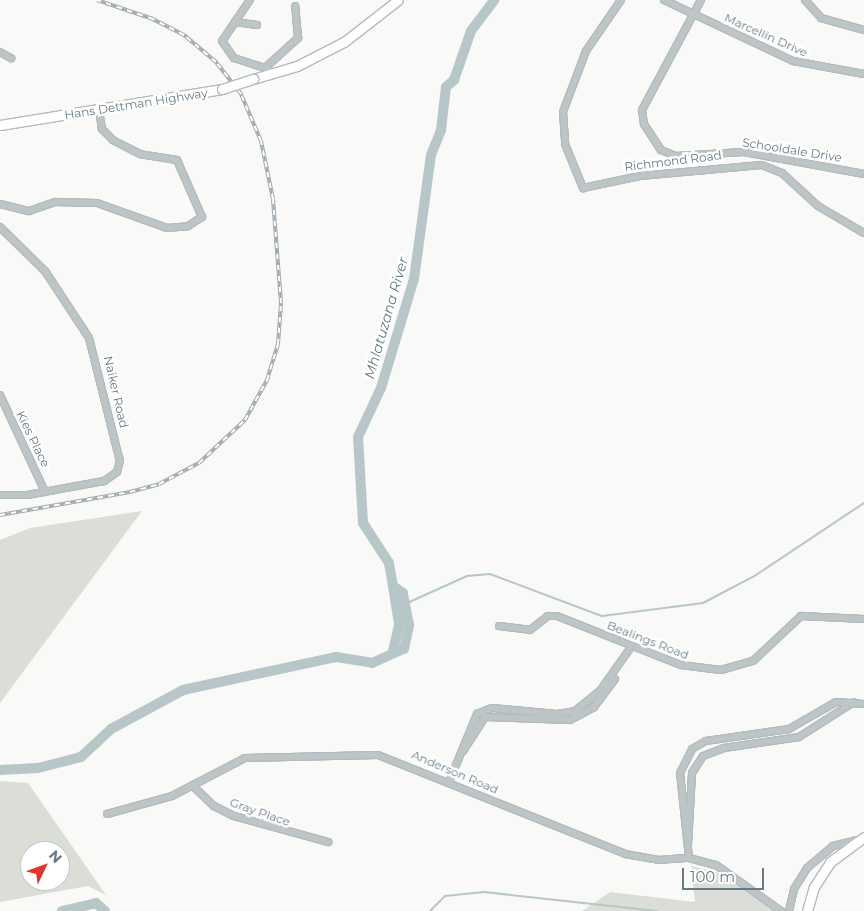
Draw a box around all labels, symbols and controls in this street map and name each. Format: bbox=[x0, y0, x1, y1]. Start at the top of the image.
street label: Marcellin Drive bbox=[722, 10, 810, 60]
street label: Hans Dettman Highway bbox=[63, 86, 209, 122]
street label: Schooldale Drive bbox=[741, 135, 843, 165]
street label: Richmond Road bbox=[624, 148, 722, 174]
water label: Mhlatuzana River bbox=[361, 255, 411, 381]
street label: Naiker Road bbox=[101, 355, 131, 429]
street label: Kies Place bbox=[13, 409, 53, 469]
street label: Bealings Road bbox=[605, 618, 691, 662]
street label: Anderson Road bbox=[409, 747, 501, 797]
street label: Gray Place bbox=[228, 795, 292, 829]
north arrow bbox=[20, 841, 70, 891]
text: N bbox=[45, 846, 66, 867]
scale bar bbox=[684, 858, 766, 890]
text: 100 m bbox=[690, 867, 735, 886]

